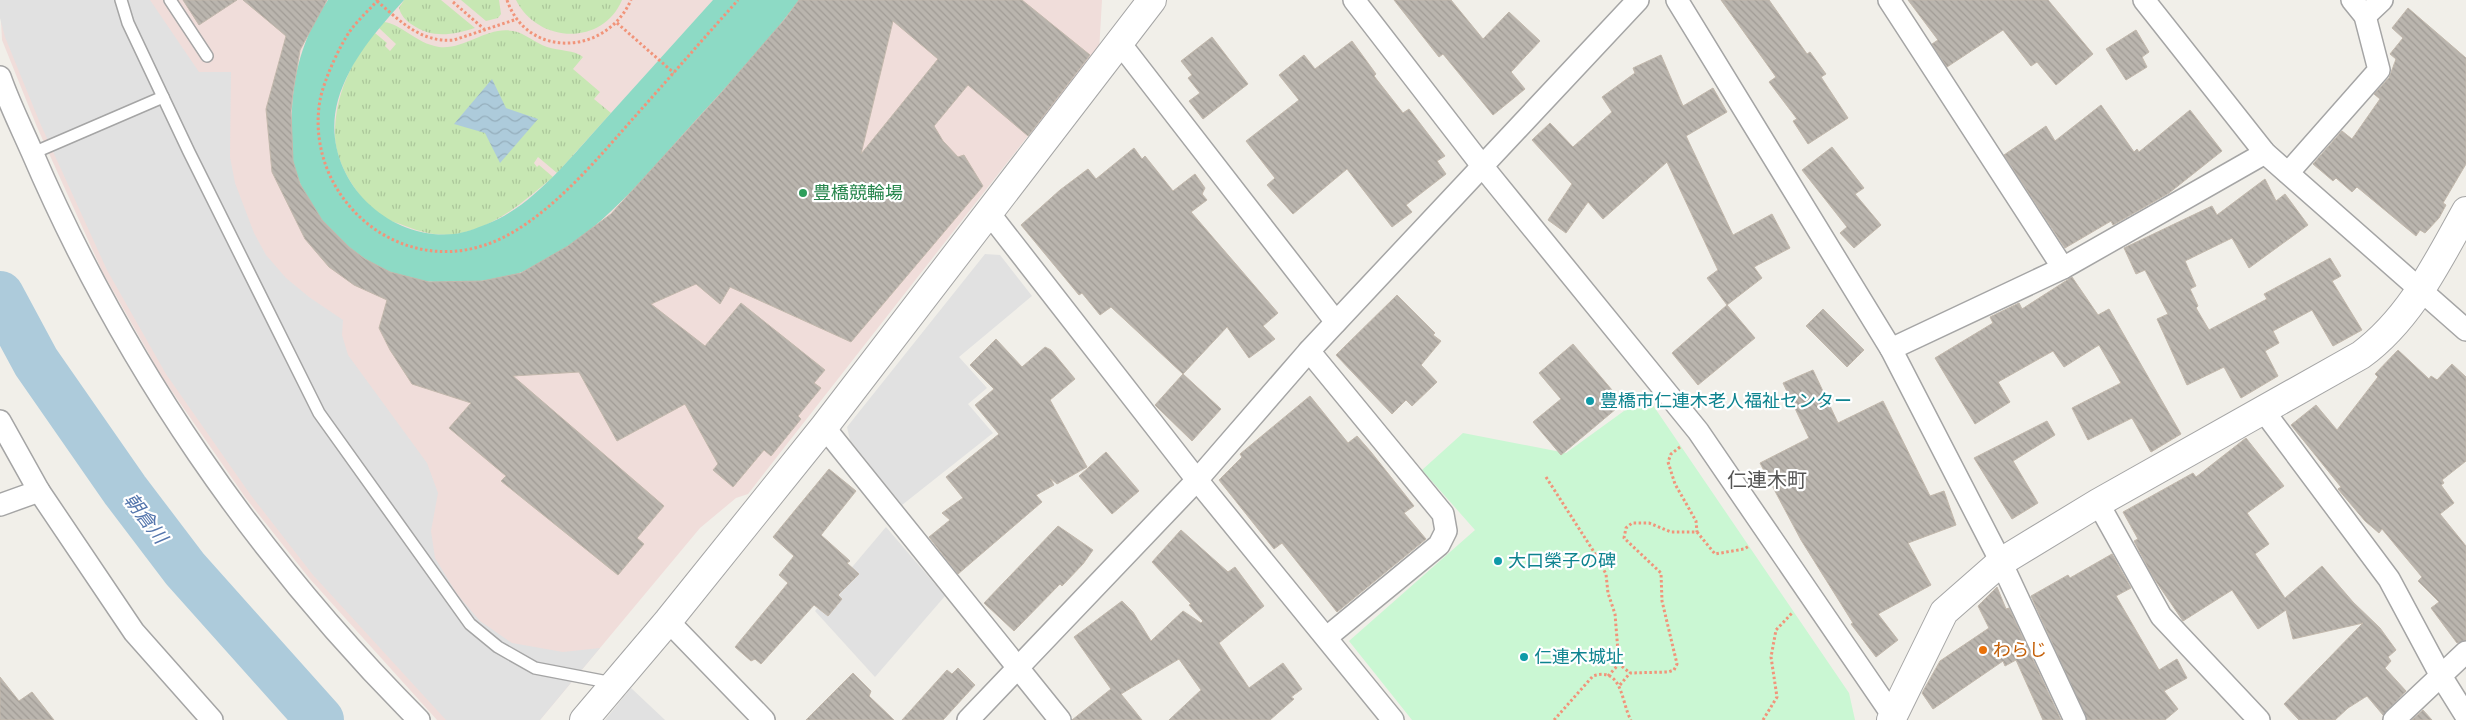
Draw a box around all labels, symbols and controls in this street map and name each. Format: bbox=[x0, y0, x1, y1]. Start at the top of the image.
place label: 豊橋競輪場 bbox=[813, 180, 903, 204]
marker: 豊橋競輪場 bbox=[797, 187, 809, 199]
place label: 豊橋市仁連木老人福祉センター bbox=[1600, 388, 1852, 412]
marker: 豊橋市仁連木老人福祉センター bbox=[1584, 395, 1596, 407]
district label: 仁連木町 bbox=[1727, 466, 1807, 493]
water label: 朝倉川 bbox=[118, 487, 175, 550]
place label: 大口榮子の碑 bbox=[1508, 548, 1616, 572]
marker: 大口榮子の碑 bbox=[1492, 555, 1504, 567]
place label: わらじ bbox=[1993, 637, 2047, 661]
place label: 仁連木城址 bbox=[1534, 644, 1624, 668]
marker: わらじ bbox=[1977, 644, 1989, 656]
marker: 仁連木城址 bbox=[1518, 651, 1530, 663]

